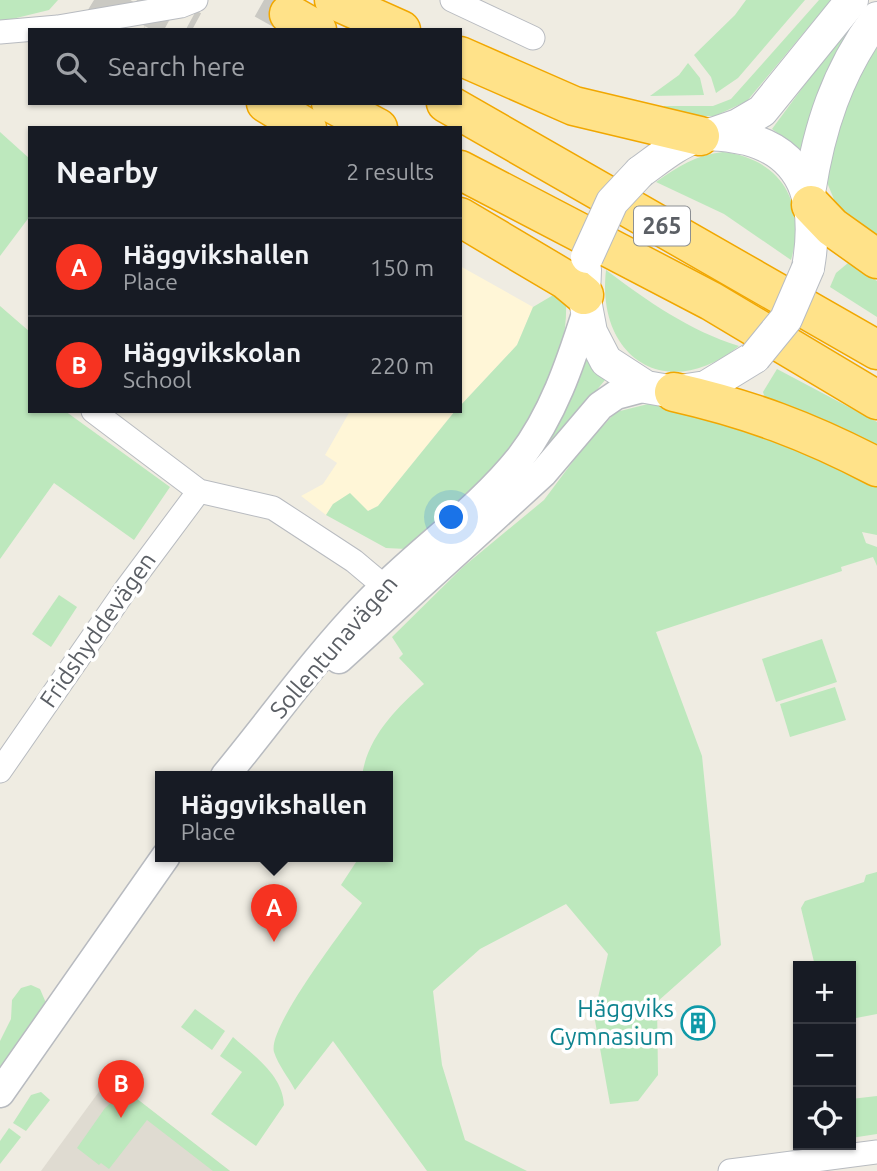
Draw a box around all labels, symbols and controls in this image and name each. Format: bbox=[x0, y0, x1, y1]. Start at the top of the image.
search box bbox=[28, 28, 462, 105]
icon: search bbox=[52, 48, 90, 86]
text: Search here bbox=[108, 52, 245, 81]
text: Nearby bbox=[56, 155, 158, 189]
text: 2 results bbox=[346, 159, 434, 184]
road number: 265 bbox=[634, 206, 690, 246]
text: Häggvikshallen bbox=[123, 240, 310, 269]
text: A bbox=[71, 255, 87, 280]
text: 150 m bbox=[370, 255, 434, 280]
text: Place bbox=[123, 269, 178, 294]
text: Häggvikskolan bbox=[123, 338, 301, 367]
text: B bbox=[71, 353, 87, 378]
text: 220 m bbox=[370, 353, 434, 378]
text: School bbox=[123, 367, 192, 392]
your location bbox=[434, 500, 468, 534]
street label: Fridshyddevägen bbox=[34, 547, 161, 712]
street label: Sollentunavägen bbox=[264, 570, 403, 723]
popup bbox=[155, 771, 393, 862]
text: Häggvikshallen bbox=[181, 790, 367, 819]
text: Place bbox=[181, 819, 236, 844]
pin: A bbox=[251, 884, 297, 942]
map controls bbox=[793, 961, 856, 1150]
button: + bbox=[793, 961, 856, 1024]
place label: Häggviks Gymnasium bbox=[549, 995, 674, 1050]
building icon: Häggviks Gymnasium bbox=[679, 1004, 717, 1042]
button: − bbox=[793, 1024, 856, 1087]
pin: B bbox=[98, 1060, 144, 1118]
button: locate bbox=[793, 1087, 856, 1150]

